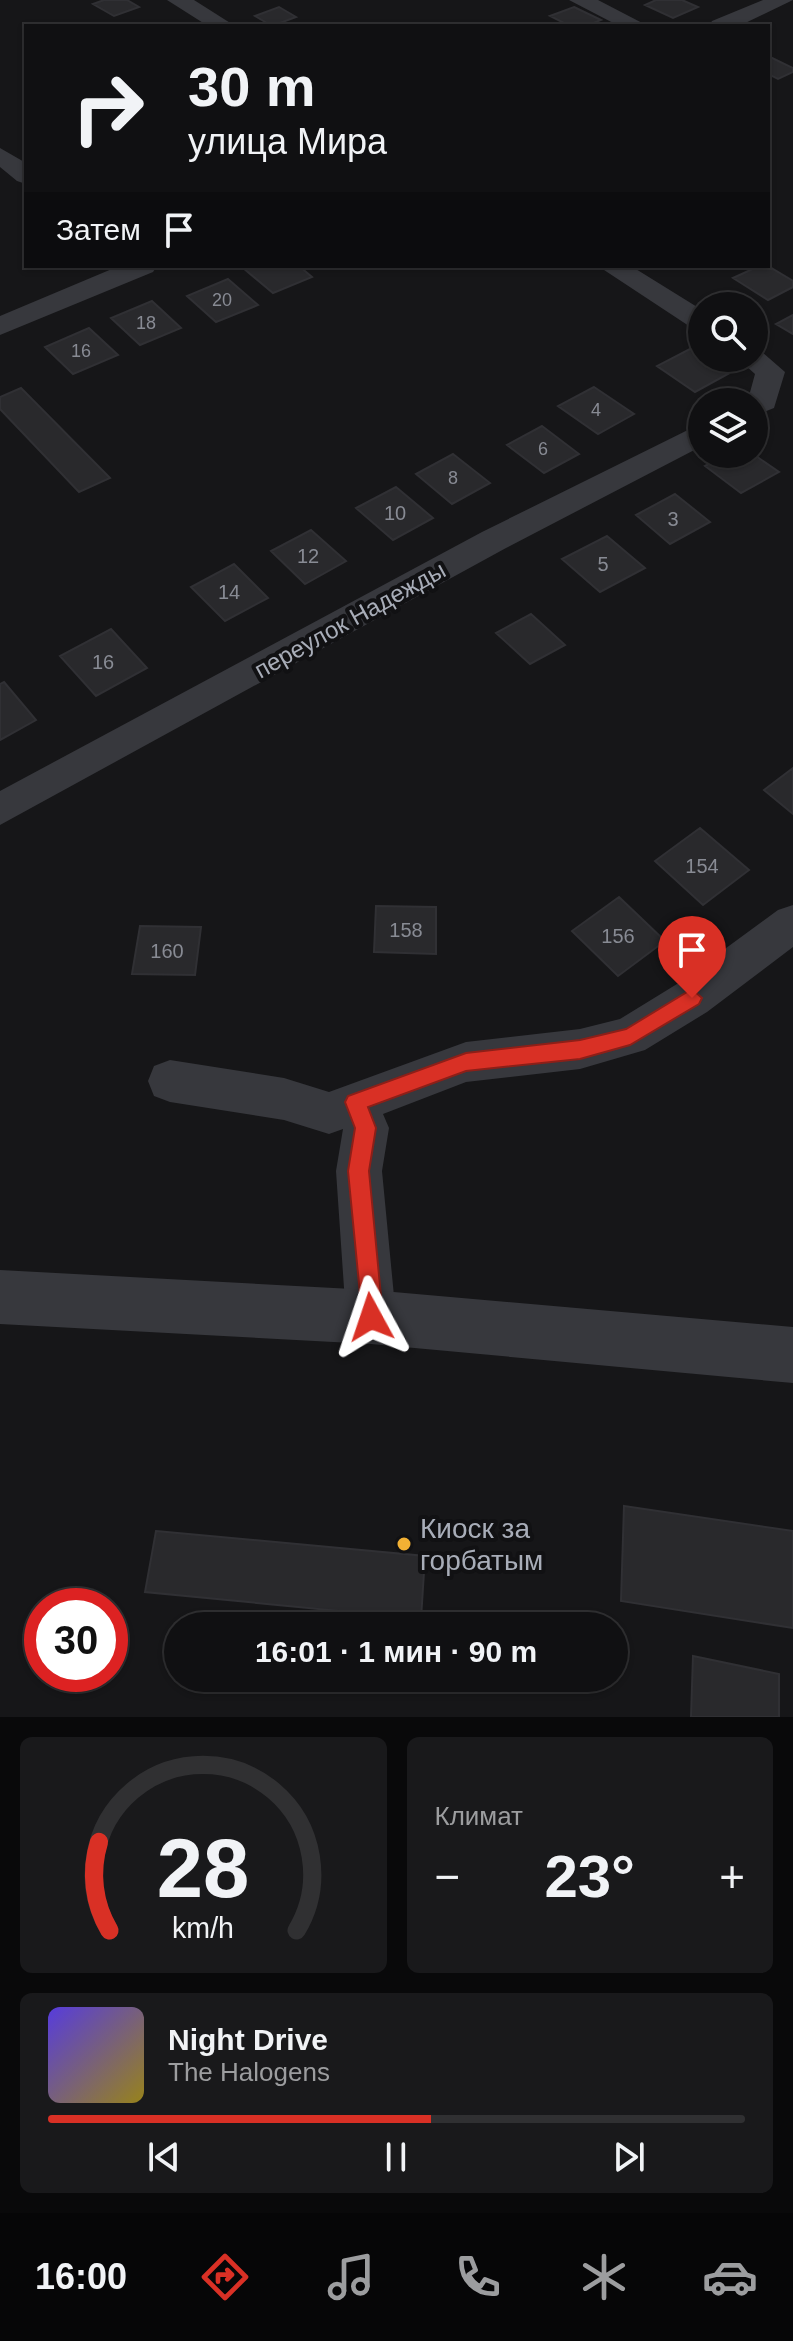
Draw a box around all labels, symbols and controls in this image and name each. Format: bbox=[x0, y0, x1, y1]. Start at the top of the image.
text: 30 m bbox=[188, 55, 316, 118]
icon: right bbox=[56, 56, 160, 160]
text: улица Мира bbox=[188, 121, 387, 162]
icon: arrive bbox=[157, 208, 201, 252]
text: Затем bbox=[56, 213, 141, 246]
house number: 20 bbox=[212, 290, 232, 310]
map controls bbox=[688, 292, 768, 468]
button: search bbox=[688, 292, 768, 372]
house number: 18 bbox=[136, 313, 156, 333]
house number: 16 bbox=[71, 341, 91, 361]
button: layers bbox=[688, 388, 768, 468]
house number: 4 bbox=[591, 400, 601, 420]
house number: 6 bbox=[538, 439, 548, 459]
house number: 8 bbox=[448, 468, 458, 488]
house number: 10 bbox=[384, 502, 406, 524]
house number: 3 bbox=[667, 508, 679, 530]
house number: 12 bbox=[297, 545, 319, 567]
house number: 5 bbox=[597, 553, 609, 575]
street label: переулок Надежды bbox=[250, 556, 450, 683]
house number: 14 bbox=[218, 581, 240, 603]
house number: 16 bbox=[92, 651, 114, 673]
house number: 154 bbox=[685, 855, 719, 877]
pin bbox=[658, 916, 726, 998]
house number: 158 bbox=[389, 919, 423, 941]
house number: 156 bbox=[601, 925, 635, 947]
icon: arrive bbox=[670, 928, 714, 972]
house number: 160 bbox=[150, 940, 184, 962]
position arrow bbox=[329, 1275, 413, 1359]
place label: Киоск за горбатым bbox=[420, 1513, 543, 1576]
marker: Киоск за горбатым bbox=[395, 1535, 413, 1553]
speed limit sign: 30 bbox=[24, 1588, 128, 1692]
text: 16:01 · 1 мин · 90 m bbox=[255, 1635, 537, 1668]
text: Климат bbox=[435, 1801, 523, 1831]
text: 28 bbox=[157, 1822, 250, 1915]
text: 23° bbox=[544, 1843, 635, 1910]
text: − bbox=[435, 1852, 460, 1901]
text: + bbox=[719, 1852, 745, 1901]
text: km/h bbox=[172, 1912, 234, 1944]
text: Night Drive bbox=[168, 2023, 328, 2056]
text: The Halogens bbox=[168, 2057, 330, 2087]
icon: previous bbox=[142, 2135, 186, 2179]
icon: pause bbox=[374, 2135, 418, 2179]
icon: next bbox=[607, 2135, 651, 2179]
icon: directions bbox=[197, 2249, 253, 2305]
icon: music bbox=[323, 2249, 379, 2305]
icon: phone bbox=[450, 2249, 506, 2305]
icon: climate bbox=[576, 2249, 632, 2305]
icon: car bbox=[702, 2249, 758, 2305]
text: 16:00 bbox=[35, 2256, 127, 2297]

